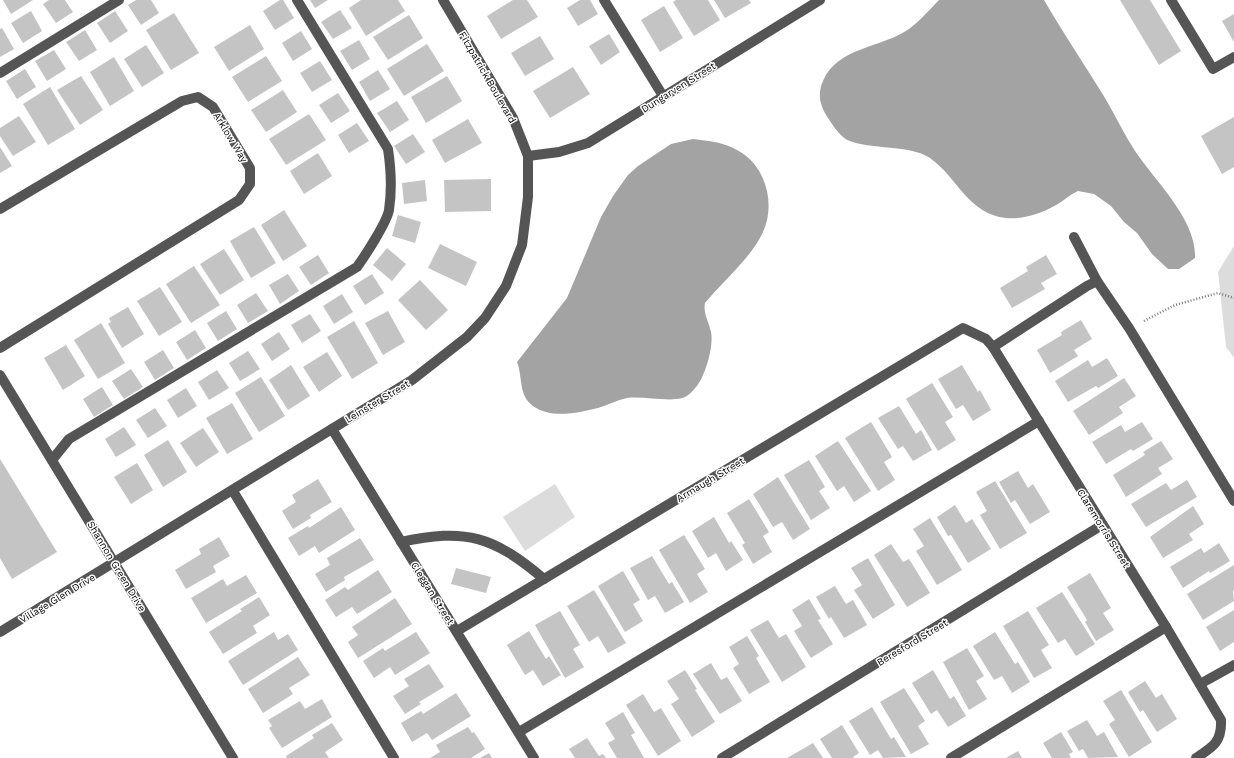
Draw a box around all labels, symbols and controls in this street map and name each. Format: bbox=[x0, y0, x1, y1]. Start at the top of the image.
street label: Fitzpatrick Boulevard bbox=[457, 30, 518, 125]
street label: Dungarven Street bbox=[639, 60, 718, 115]
street label: Arklow Way bbox=[211, 110, 250, 165]
street label: Leinster Street bbox=[343, 377, 412, 425]
street label: Armaugh Street bbox=[674, 454, 747, 504]
street label: Claremorris Street bbox=[1075, 487, 1133, 570]
street label: Shannon Green Drive bbox=[85, 519, 148, 614]
street label: Cleggan Street bbox=[409, 560, 457, 627]
street label: Village Glen Drive bbox=[18, 571, 97, 625]
street label: Beresford Street bbox=[875, 617, 950, 668]

